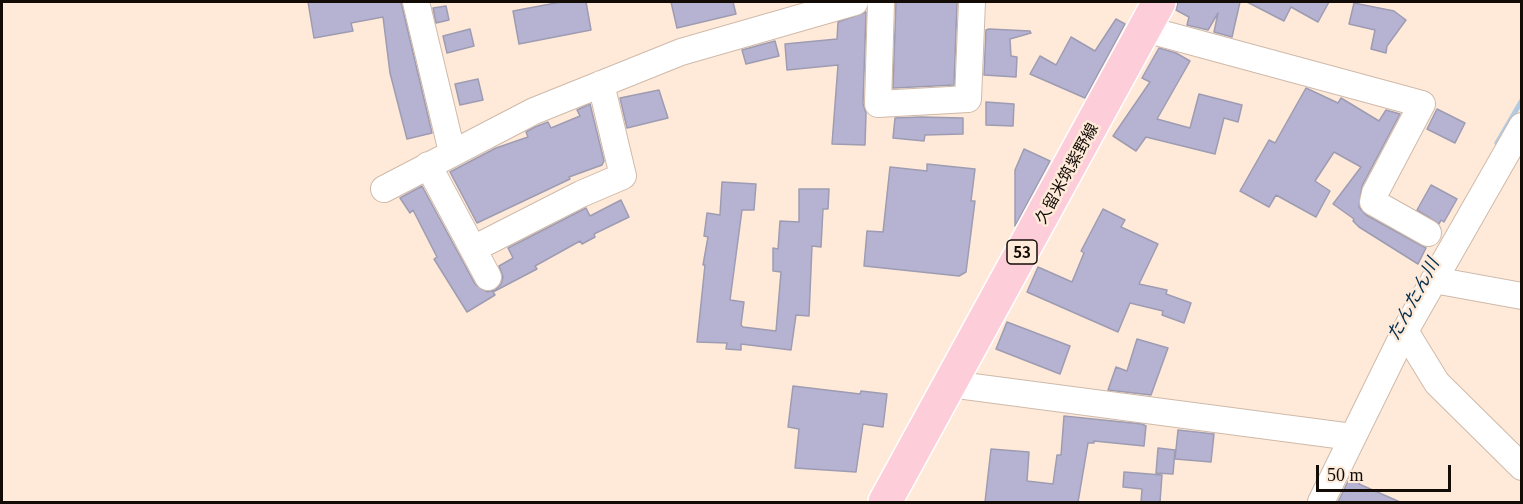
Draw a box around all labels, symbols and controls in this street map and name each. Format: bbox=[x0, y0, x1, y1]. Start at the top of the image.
street label: 久留米筑紫野線 bbox=[1030, 119, 1102, 227]
road number: 53 bbox=[1007, 240, 1037, 264]
water label: たんたん川 bbox=[1381, 254, 1443, 344]
scale bar bbox=[1319, 453, 1454, 491]
text: 50 m bbox=[1327, 465, 1364, 485]

